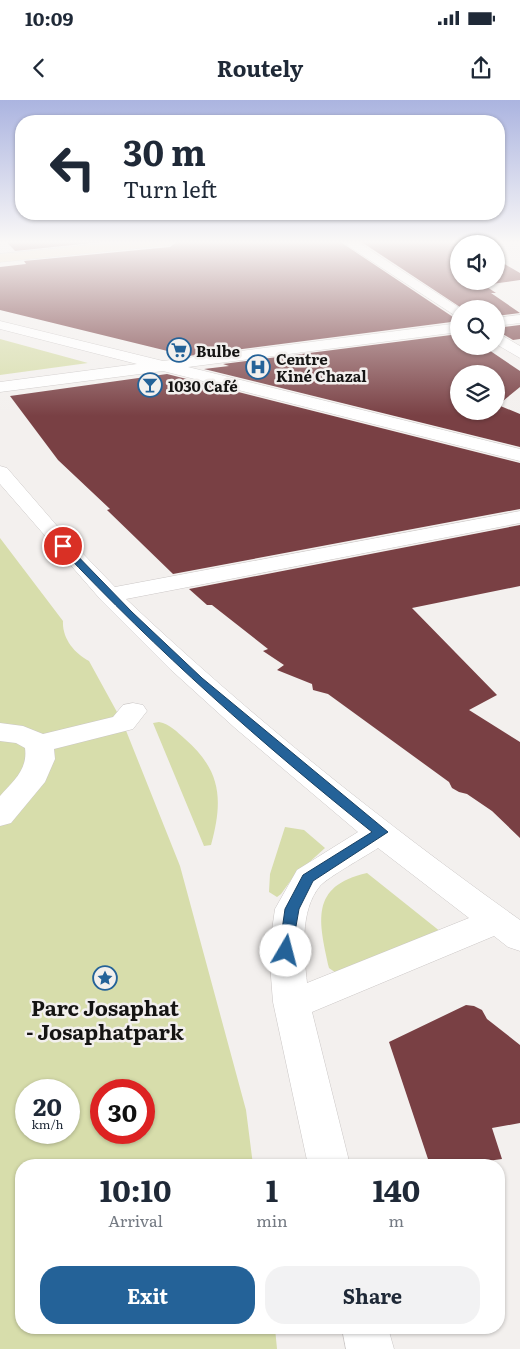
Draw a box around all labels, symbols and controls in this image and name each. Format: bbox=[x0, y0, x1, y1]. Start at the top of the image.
text: 10:09 bbox=[25, 4, 73, 32]
text: Routely bbox=[217, 51, 303, 84]
icon: back bbox=[25, 54, 53, 82]
icon: share bbox=[467, 54, 495, 82]
text: 30 m bbox=[123, 125, 206, 177]
icon: left bbox=[40, 135, 105, 200]
text: Turn left bbox=[123, 172, 217, 205]
map controls bbox=[450, 235, 505, 420]
button: sound bbox=[450, 235, 505, 290]
button: search bbox=[450, 300, 505, 355]
supermarket icon: Bulbe bbox=[166, 337, 192, 363]
place label: Bulbe bbox=[196, 339, 241, 362]
place label: Centre Kiné Chazal bbox=[276, 347, 367, 387]
hospital icon: Centre Kiné Chazal bbox=[245, 354, 271, 380]
button: layers bbox=[450, 365, 505, 420]
bar icon: 1030 Café bbox=[137, 372, 163, 398]
place label: 1030 Café bbox=[168, 374, 238, 397]
pin bbox=[42, 525, 84, 567]
icon: arrive bbox=[49, 532, 77, 560]
position arrow bbox=[259, 924, 311, 976]
place icon: Parc Josaphat - Josaphatpark bbox=[92, 965, 118, 991]
place label: Parc Josaphat - Josaphatpark bbox=[26, 991, 185, 1046]
speed limit sign: 30 bbox=[90, 1079, 155, 1144]
text: 20 bbox=[33, 1087, 62, 1124]
text: km/h bbox=[32, 1115, 63, 1133]
text: 10:10 bbox=[100, 1167, 171, 1211]
text: 1 bbox=[266, 1167, 278, 1211]
text: 140 bbox=[372, 1167, 420, 1211]
text: Arrival bbox=[108, 1208, 163, 1232]
text: min bbox=[256, 1208, 288, 1232]
text: m bbox=[389, 1208, 404, 1232]
button: Exit bbox=[40, 1266, 255, 1324]
button: Share bbox=[265, 1266, 480, 1324]

